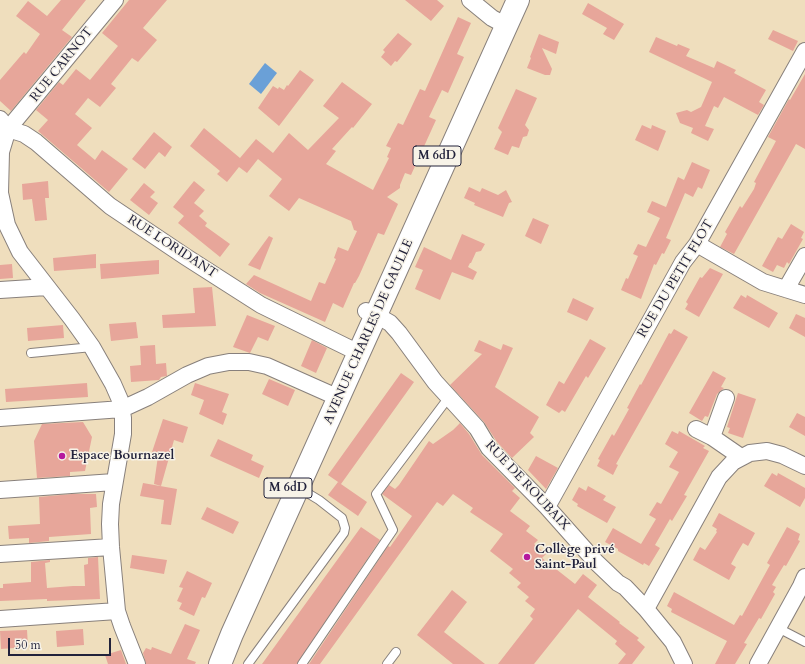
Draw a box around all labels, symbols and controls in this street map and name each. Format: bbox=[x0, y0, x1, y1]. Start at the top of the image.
street label: RUE CARNOT bbox=[27, 25, 97, 105]
road number: M 6dD bbox=[413, 146, 461, 166]
street label: RUE LORIDANT bbox=[124, 212, 220, 282]
street label: RUE DU PETIT FLOT bbox=[635, 217, 717, 341]
street label: AVENUE CHARLES DE GAULLE bbox=[321, 237, 417, 427]
street label: RUE DE ROUBAIX bbox=[481, 438, 573, 534]
place label: Espace Bournazel bbox=[70, 448, 174, 464]
marker: Espace Bournazel bbox=[57, 451, 67, 461]
road number: M 6dD bbox=[264, 478, 312, 498]
place label: Collège privé Saint-Paul bbox=[535, 542, 615, 573]
marker: Collège privé Saint-Paul bbox=[522, 552, 532, 562]
scale bar bbox=[10, 630, 113, 656]
text: 50 m bbox=[15, 637, 41, 653]

